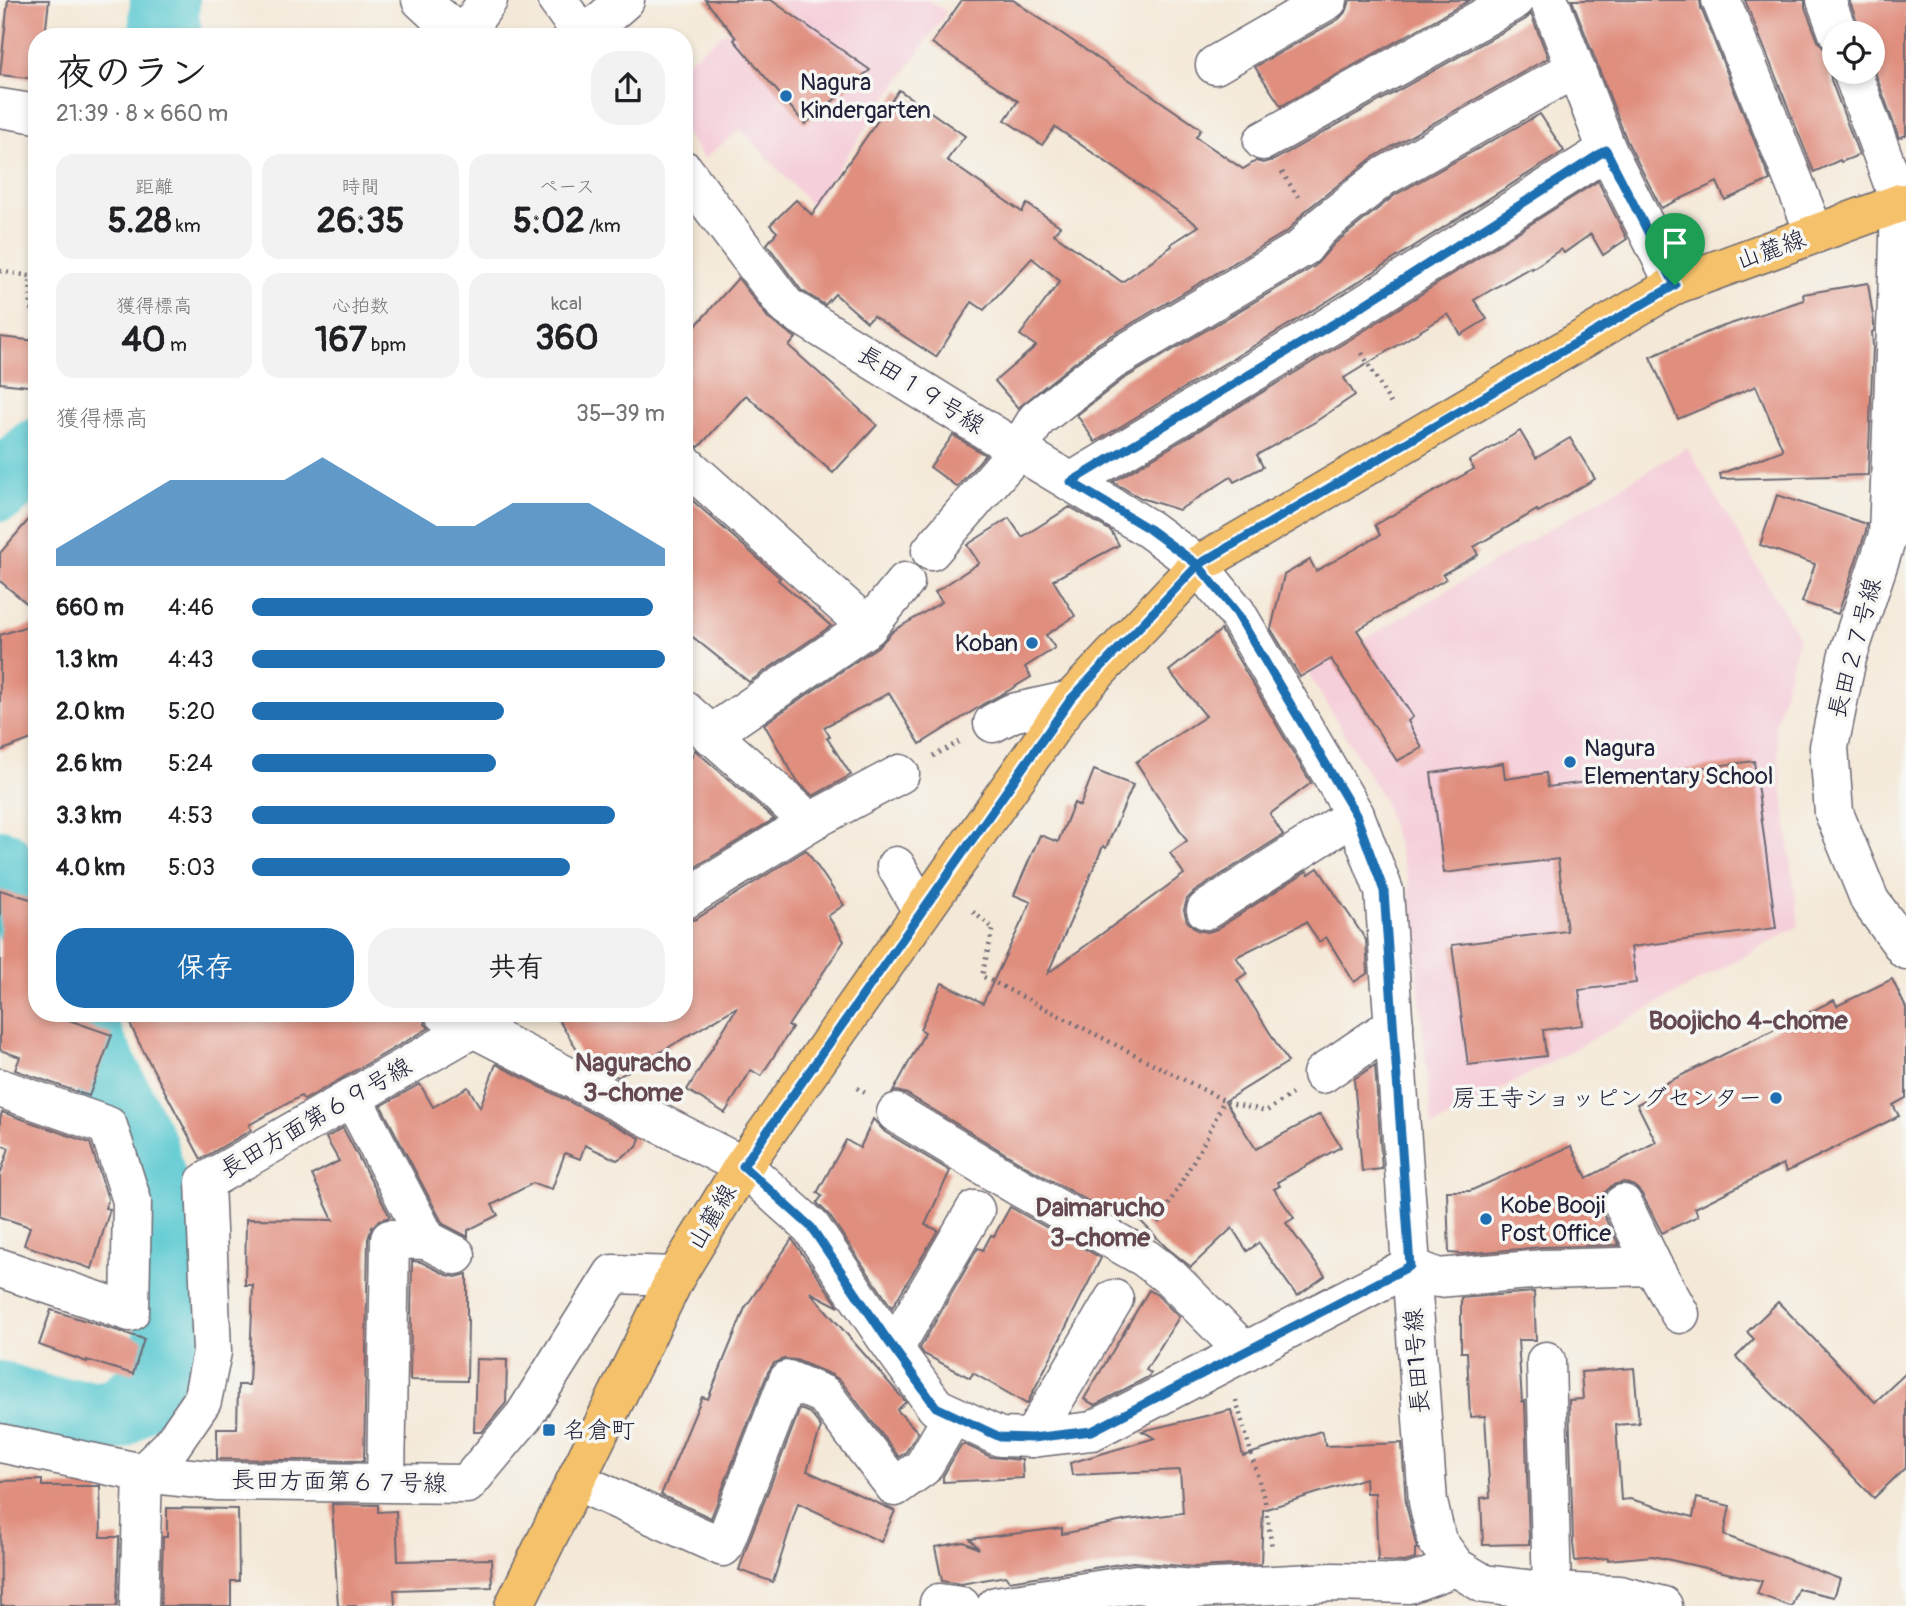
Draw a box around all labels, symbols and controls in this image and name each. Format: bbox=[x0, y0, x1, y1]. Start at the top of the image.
map controls bbox=[1822, 21, 1885, 84]
button: locate bbox=[1822, 21, 1885, 84]
text: 夜のラン bbox=[56, 49, 208, 97]
button: share bbox=[591, 51, 665, 125]
place label: Nagura Kindergarten bbox=[800, 68, 931, 125]
marker: Nagura Kindergarten bbox=[778, 88, 794, 104]
text: 21:39 · 8 × 660 m bbox=[56, 99, 228, 128]
text: 距離 bbox=[135, 175, 173, 199]
text: 時間 bbox=[341, 175, 380, 199]
text: ペース bbox=[539, 175, 595, 199]
text: 5.28 bbox=[108, 199, 172, 243]
text: 26:35 bbox=[317, 199, 404, 243]
text: 5:02 bbox=[513, 199, 585, 243]
pin bbox=[1645, 213, 1705, 285]
text: km bbox=[172, 214, 201, 238]
text: /km bbox=[585, 214, 621, 238]
icon: arrive bbox=[1656, 224, 1694, 262]
street label: 山麓線 bbox=[1732, 224, 1810, 276]
text: kcal bbox=[551, 292, 582, 316]
text: 獲得標高 bbox=[116, 294, 192, 318]
text: 心拍数 bbox=[332, 294, 389, 318]
text: 360 bbox=[535, 316, 599, 360]
text: 40 bbox=[122, 318, 166, 362]
text: 167 bbox=[315, 318, 367, 362]
text: m bbox=[166, 333, 187, 357]
text: bpm bbox=[367, 333, 406, 357]
street label: 長田１９号線 bbox=[852, 340, 990, 440]
text: 35–39 m bbox=[576, 399, 665, 428]
text: 獲得標高 bbox=[56, 404, 148, 433]
street label: 長田２７号線 bbox=[1822, 575, 1888, 721]
text: 660 m bbox=[56, 593, 124, 622]
text: 4:46 bbox=[168, 593, 214, 622]
place label: Koban bbox=[955, 629, 1018, 658]
marker: Koban bbox=[1024, 635, 1040, 651]
text: 1.3 km bbox=[56, 645, 118, 674]
text: 4:43 bbox=[168, 645, 214, 674]
text: 2.0 km bbox=[56, 697, 125, 726]
text: 5:20 bbox=[168, 697, 215, 726]
place label: Nagura Elementary School bbox=[1584, 734, 1774, 791]
text: 2.6 km bbox=[56, 749, 122, 778]
text: 5:24 bbox=[168, 749, 213, 778]
marker: Nagura Elementary School bbox=[1562, 754, 1578, 770]
text: 3.3 km bbox=[56, 801, 122, 830]
text: 4:53 bbox=[168, 801, 213, 830]
text: 4.0 km bbox=[56, 853, 125, 882]
text: 5:03 bbox=[168, 853, 215, 882]
button: 保存 bbox=[56, 928, 354, 1008]
button: 共有 bbox=[368, 928, 665, 1008]
district label: Boojicho 4-chome bbox=[1649, 1005, 1849, 1037]
district label: Naguracho 3-chome bbox=[575, 1047, 691, 1109]
street label: 長田方面第６９号線 bbox=[215, 1051, 417, 1185]
place label: 房王寺ショッピングセンター bbox=[1452, 1084, 1762, 1113]
marker: 房王寺ショッピングセンター bbox=[1768, 1090, 1784, 1106]
street label: 山麓線 bbox=[681, 1179, 743, 1255]
place label: Kobe Booji Post Office bbox=[1500, 1191, 1611, 1248]
district label: Daimarucho 3-chome bbox=[1035, 1192, 1165, 1254]
marker: Kobe Booji Post Office bbox=[1478, 1211, 1494, 1227]
street label: 長田1号線 bbox=[1399, 1307, 1435, 1415]
place label: 名倉町 bbox=[563, 1416, 635, 1445]
marker: 名倉町 bbox=[541, 1422, 557, 1438]
street label: 長田方面第６７号線 bbox=[231, 1466, 447, 1498]

